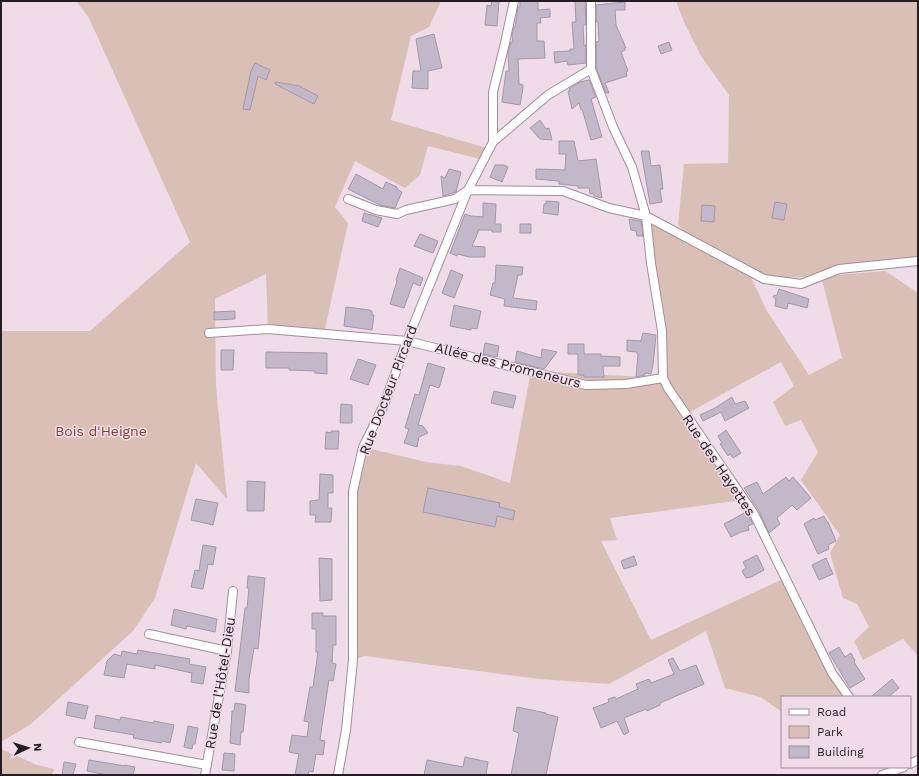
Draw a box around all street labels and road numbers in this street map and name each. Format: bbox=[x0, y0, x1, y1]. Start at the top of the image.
street label: Rue Docteur Pircard bbox=[356, 323, 420, 457]
street label: Allée des Promeneurs bbox=[433, 339, 583, 391]
street label: Rue des Hayettes bbox=[679, 411, 759, 519]
street label: Rue de l’Hôtel-Dieu bbox=[202, 616, 238, 750]

